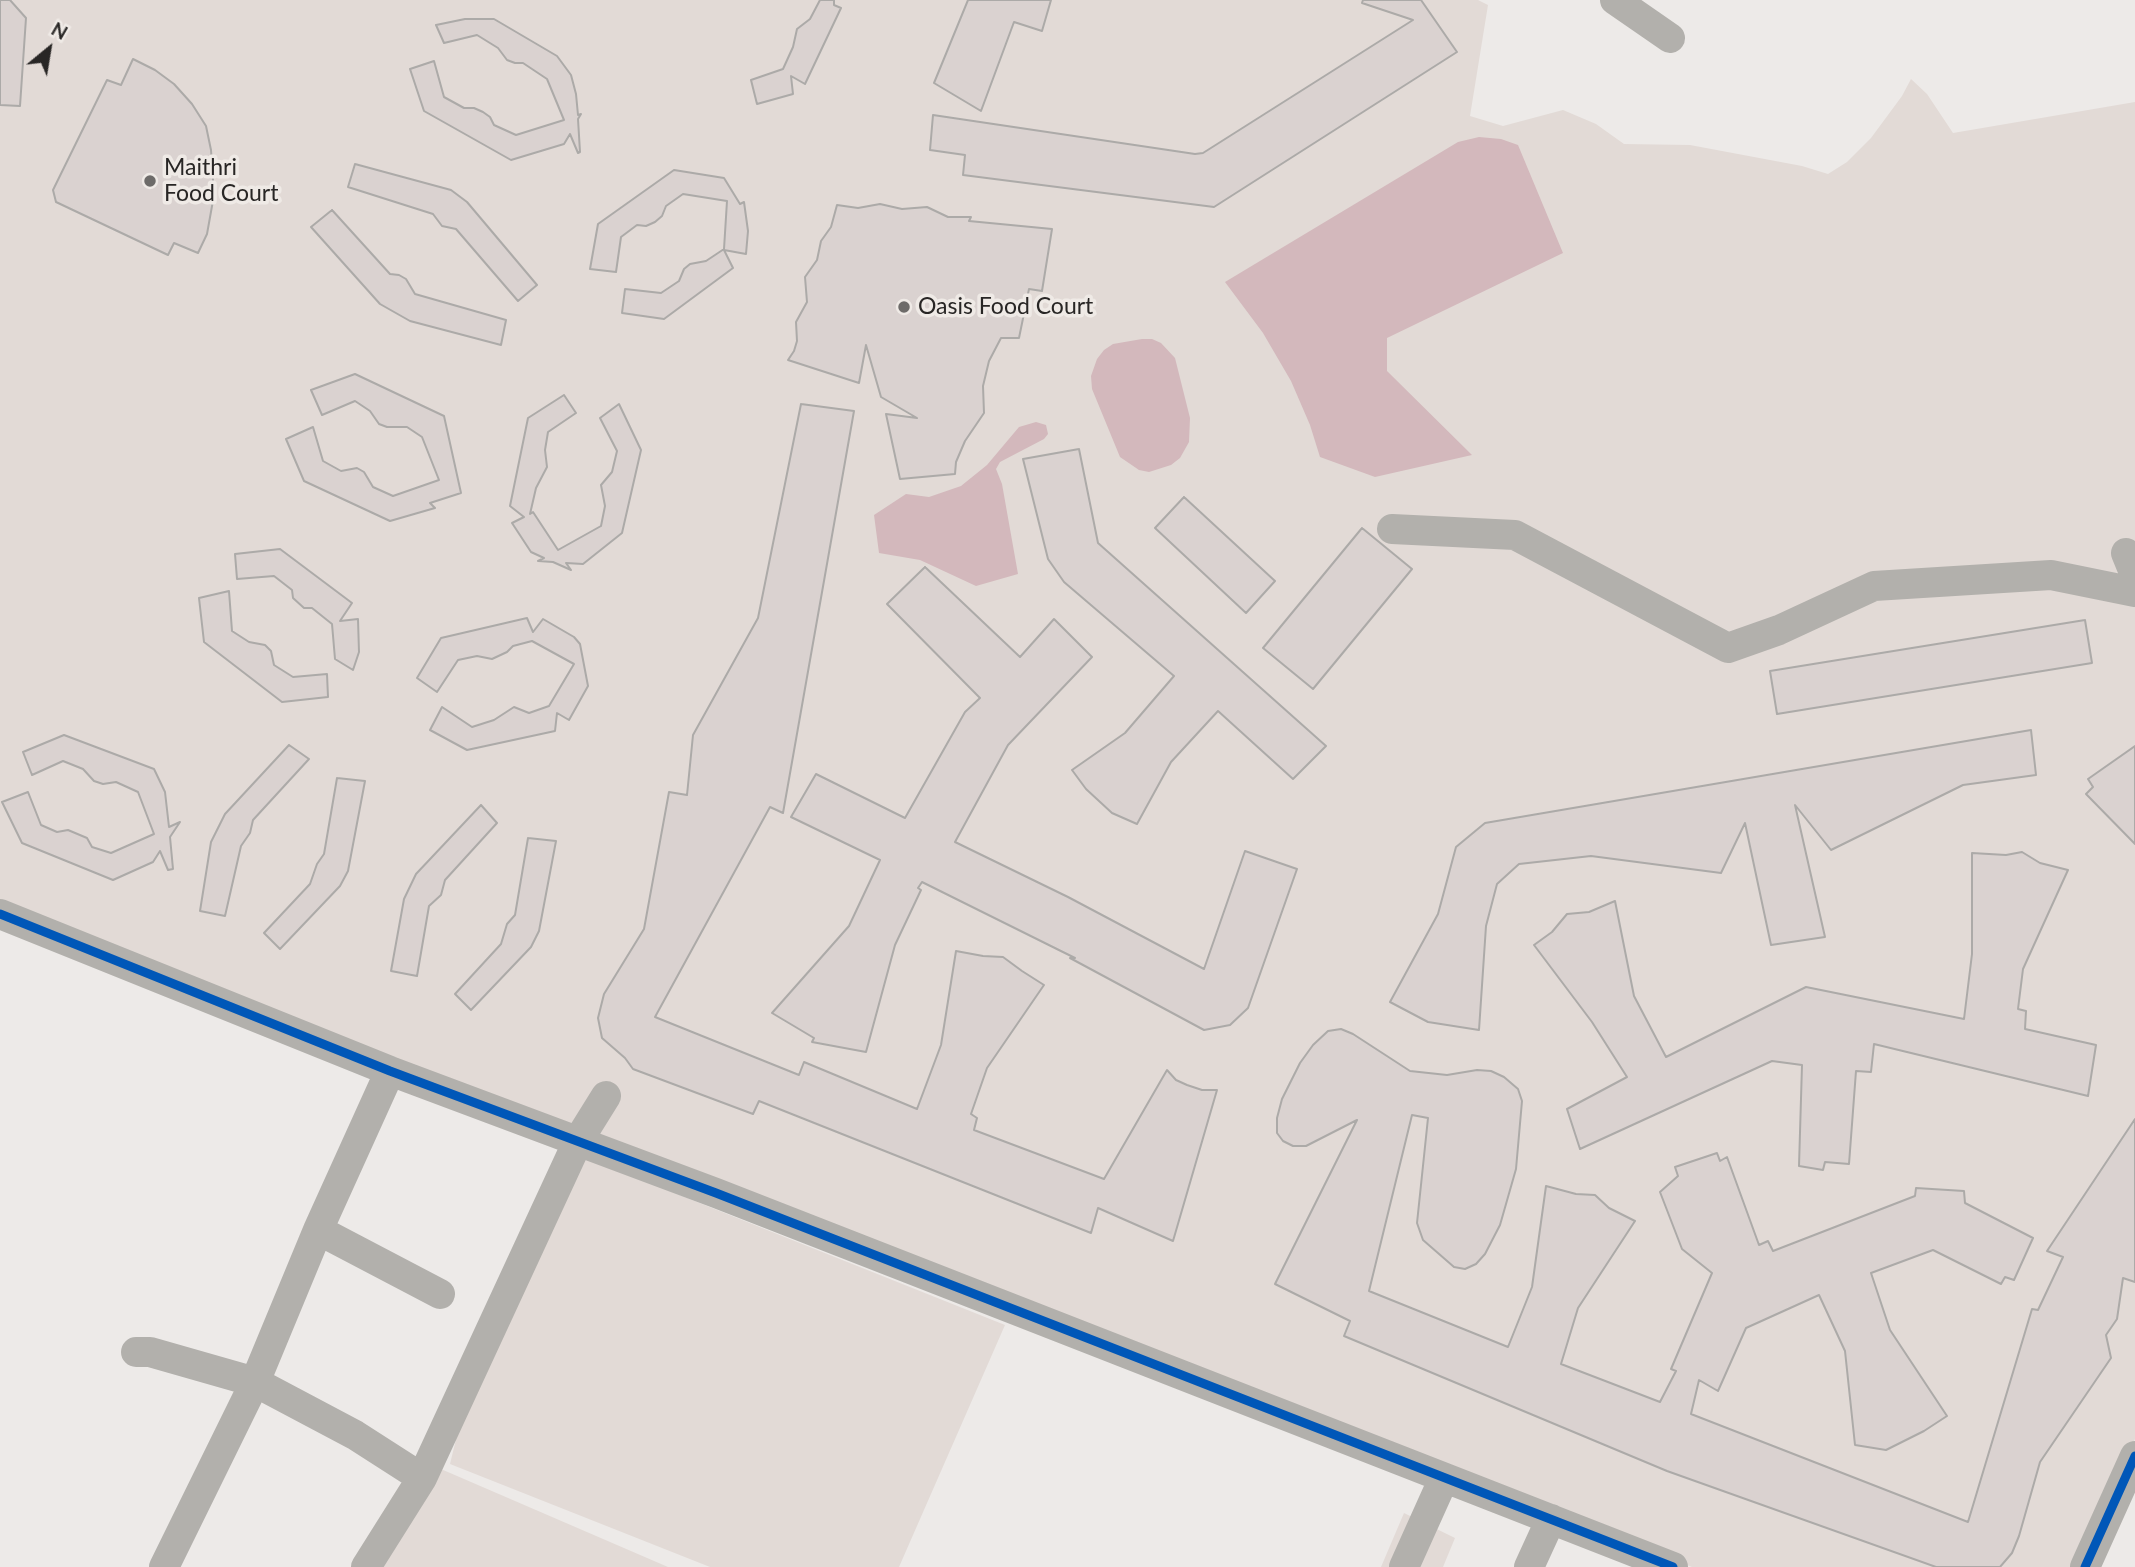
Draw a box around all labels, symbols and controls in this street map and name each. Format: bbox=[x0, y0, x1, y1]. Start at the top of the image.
north arrow bbox=[14, 14, 84, 84]
text: N bbox=[48, 17, 72, 44]
place label: Maithri Food Court bbox=[164, 154, 278, 208]
marker: Maithri Food Court bbox=[142, 173, 158, 189]
place label: Oasis Food Court bbox=[918, 293, 1093, 321]
marker: Oasis Food Court bbox=[896, 299, 912, 315]

